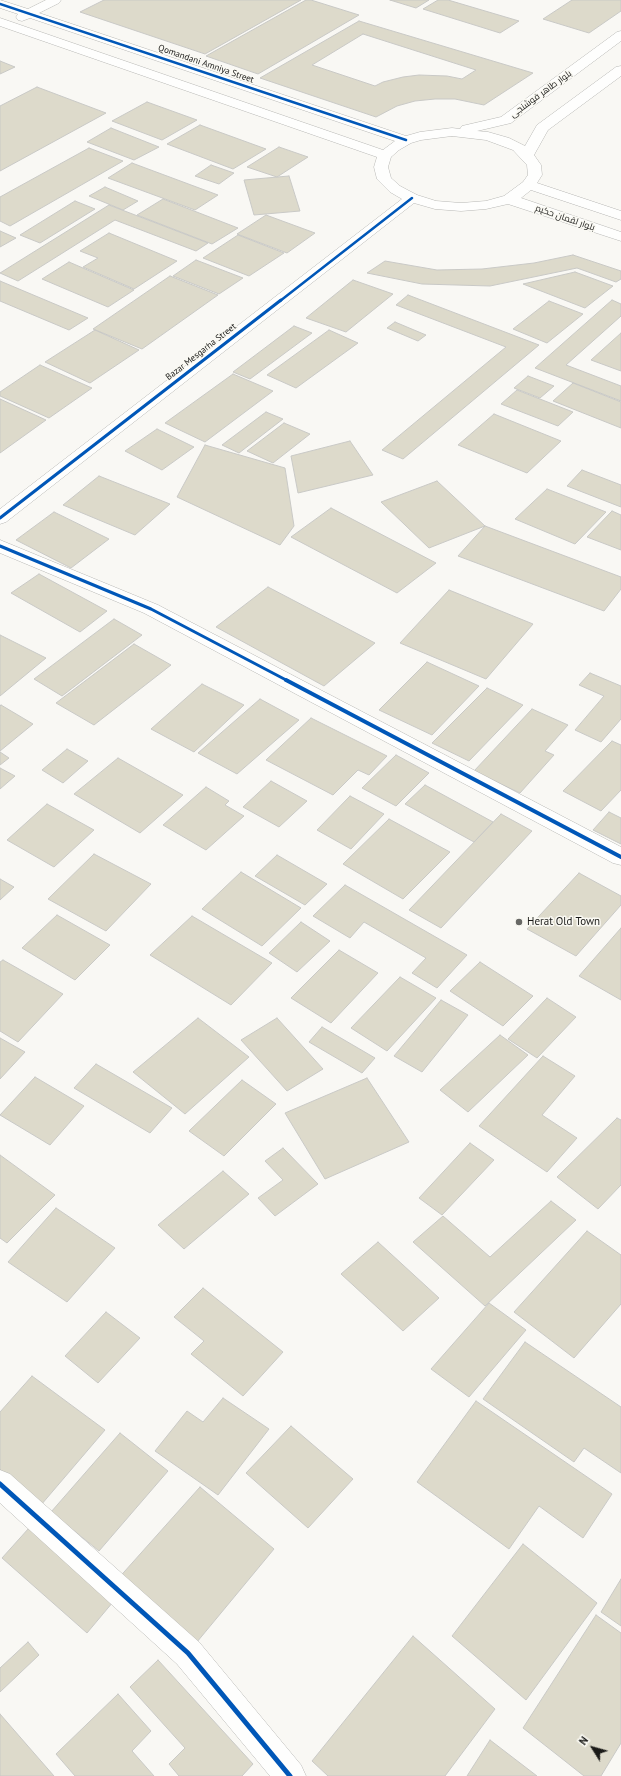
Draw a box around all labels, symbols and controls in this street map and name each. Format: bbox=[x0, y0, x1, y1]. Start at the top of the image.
street label: Qomandani Amniya Street bbox=[157, 43, 255, 85]
street label: بلوار طاهر فوشنجی bbox=[508, 68, 574, 120]
street label: بلوار لقمان حکیم bbox=[534, 203, 596, 233]
street label: Bazar Mesgarha Street bbox=[164, 321, 238, 383]
place label: Herat Old Town bbox=[527, 915, 600, 929]
marker: Herat Old Town bbox=[514, 917, 524, 927]
north arrow bbox=[573, 1728, 613, 1768]
text: N bbox=[576, 1734, 591, 1748]

